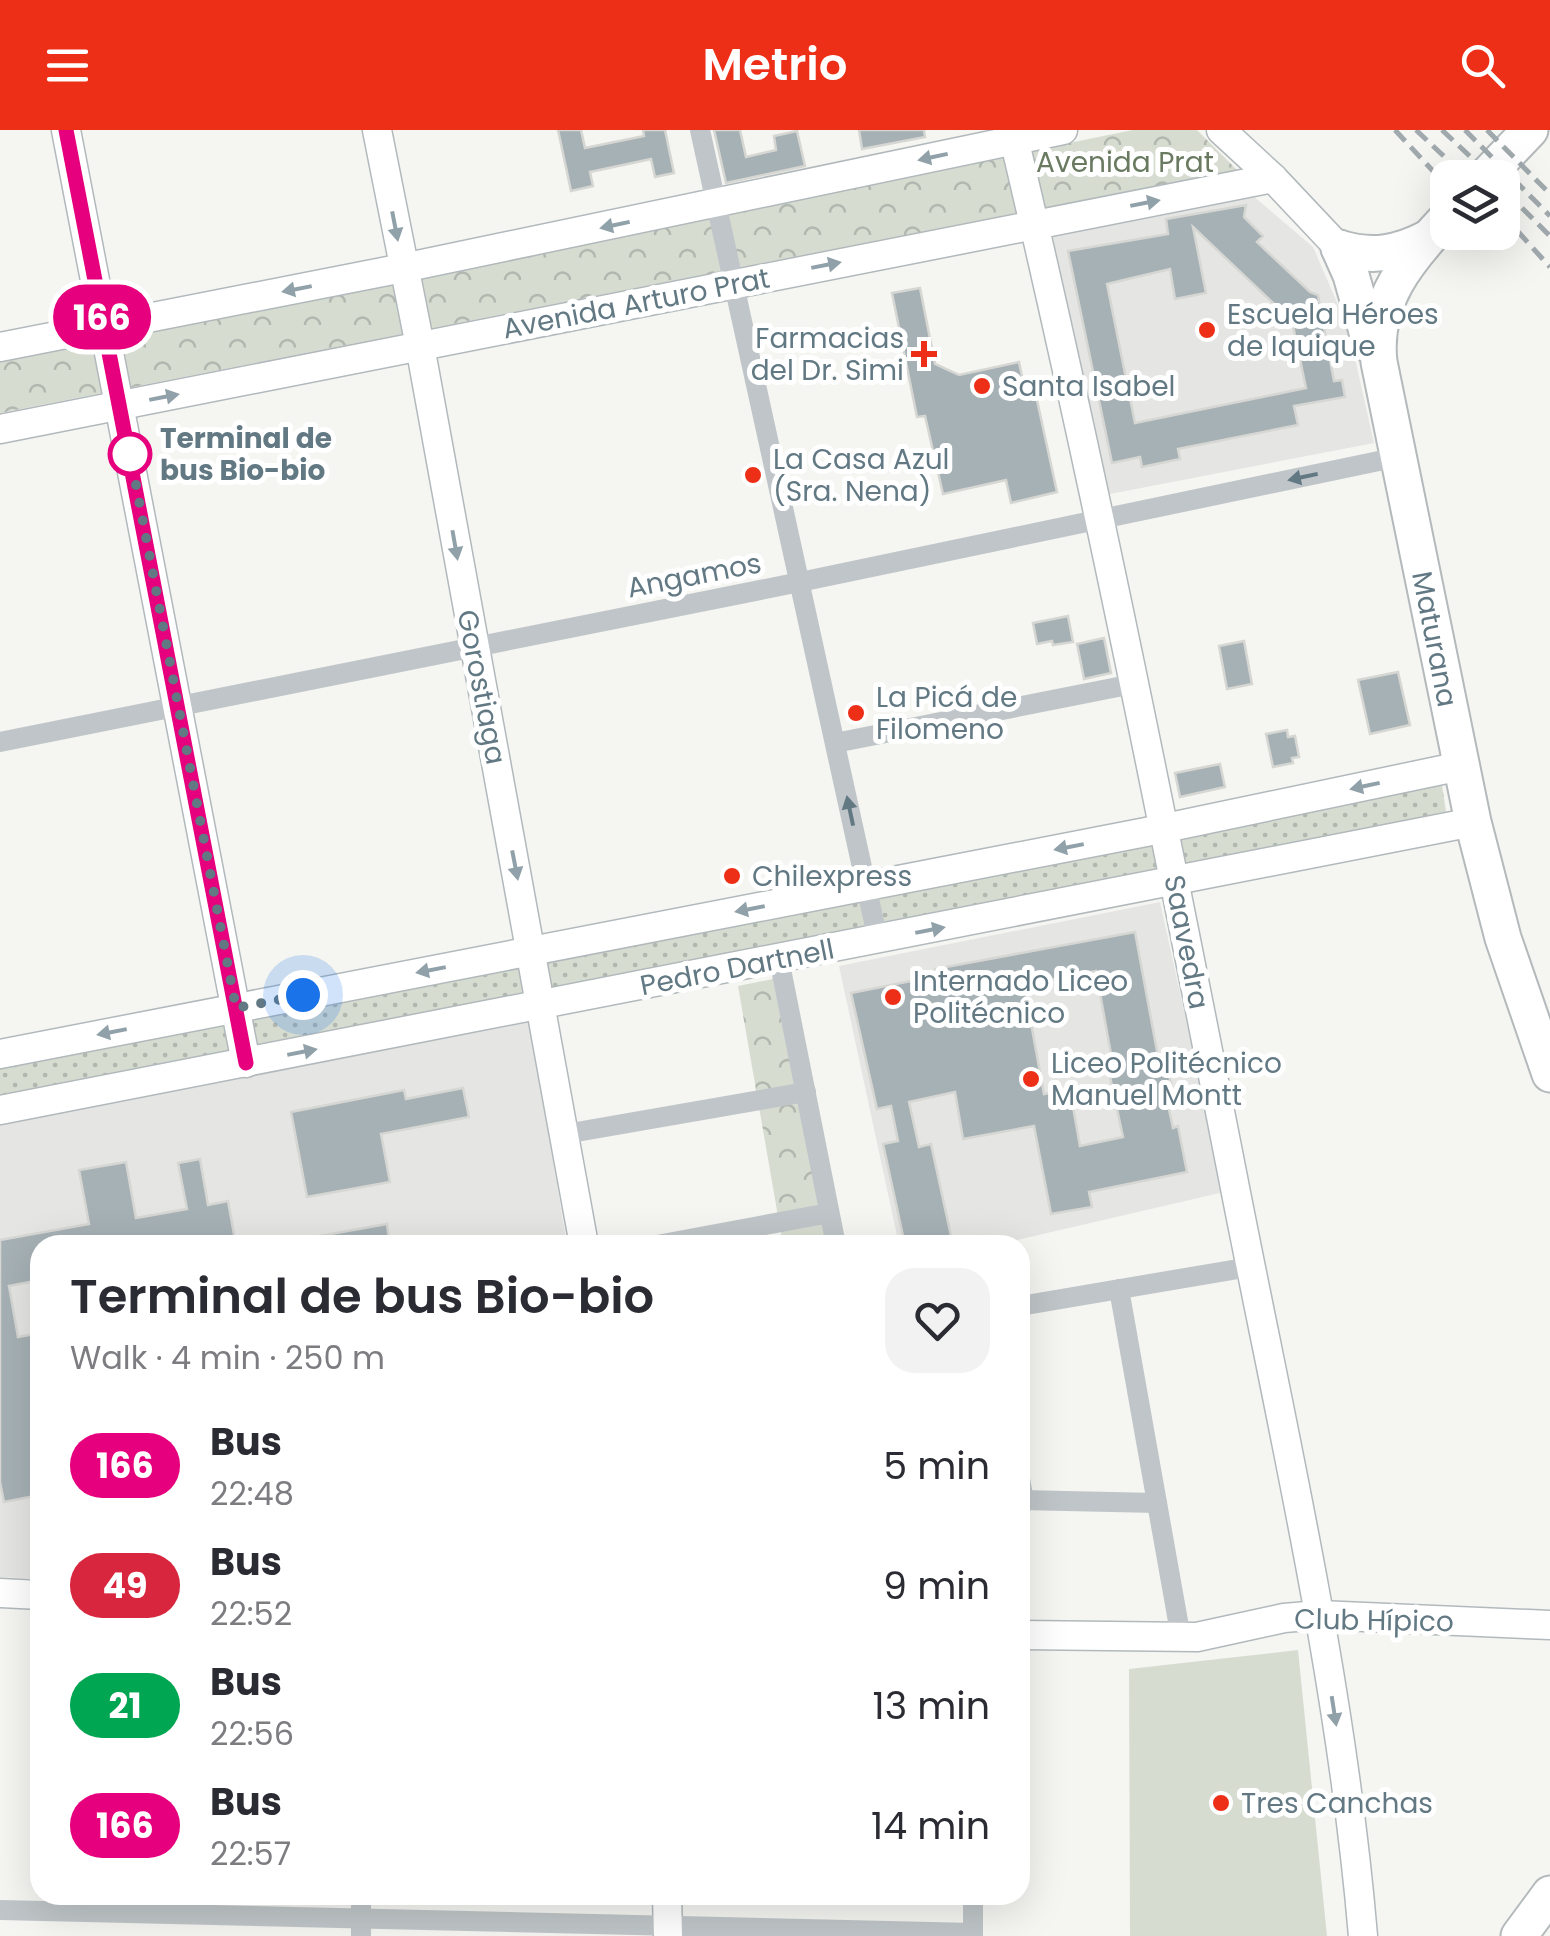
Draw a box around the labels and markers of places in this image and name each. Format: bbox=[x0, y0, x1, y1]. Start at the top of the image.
place label: Escuela Héroes de Iquique bbox=[1227, 295, 1439, 366]
place label: Farmacias del Dr. Simi bbox=[751, 319, 904, 390]
marker: Escuela Héroes de Iquique bbox=[1196, 319, 1218, 341]
marker: Farmacias del Dr. Simi bbox=[913, 343, 935, 365]
place label: Santa Isabel bbox=[1002, 367, 1176, 406]
marker: Santa Isabel bbox=[971, 375, 993, 397]
place label: Terminal de bus Bio-bio bbox=[160, 419, 332, 490]
marker: Terminal de bus Bio-bio bbox=[109, 433, 151, 475]
place label: La Casa Azul (Sra. Nena) bbox=[773, 440, 950, 511]
marker: La Casa Azul (Sra. Nena) bbox=[742, 464, 764, 486]
place label: La Picá de Filomeno bbox=[876, 678, 1017, 749]
marker: La Picá de Filomeno bbox=[845, 702, 867, 724]
place label: Chilexpress bbox=[752, 857, 912, 896]
marker: Chilexpress bbox=[721, 865, 743, 887]
place label: Internado Liceo Politécnico bbox=[913, 962, 1128, 1033]
marker: Internado Liceo Politécnico bbox=[882, 986, 904, 1008]
place label: Liceo Politécnico Manuel Montt bbox=[1051, 1044, 1282, 1115]
marker: Liceo Politécnico Manuel Montt bbox=[1020, 1068, 1042, 1090]
place label: Tres Canchas bbox=[1241, 1784, 1433, 1823]
marker: Tres Canchas bbox=[1210, 1792, 1232, 1814]

